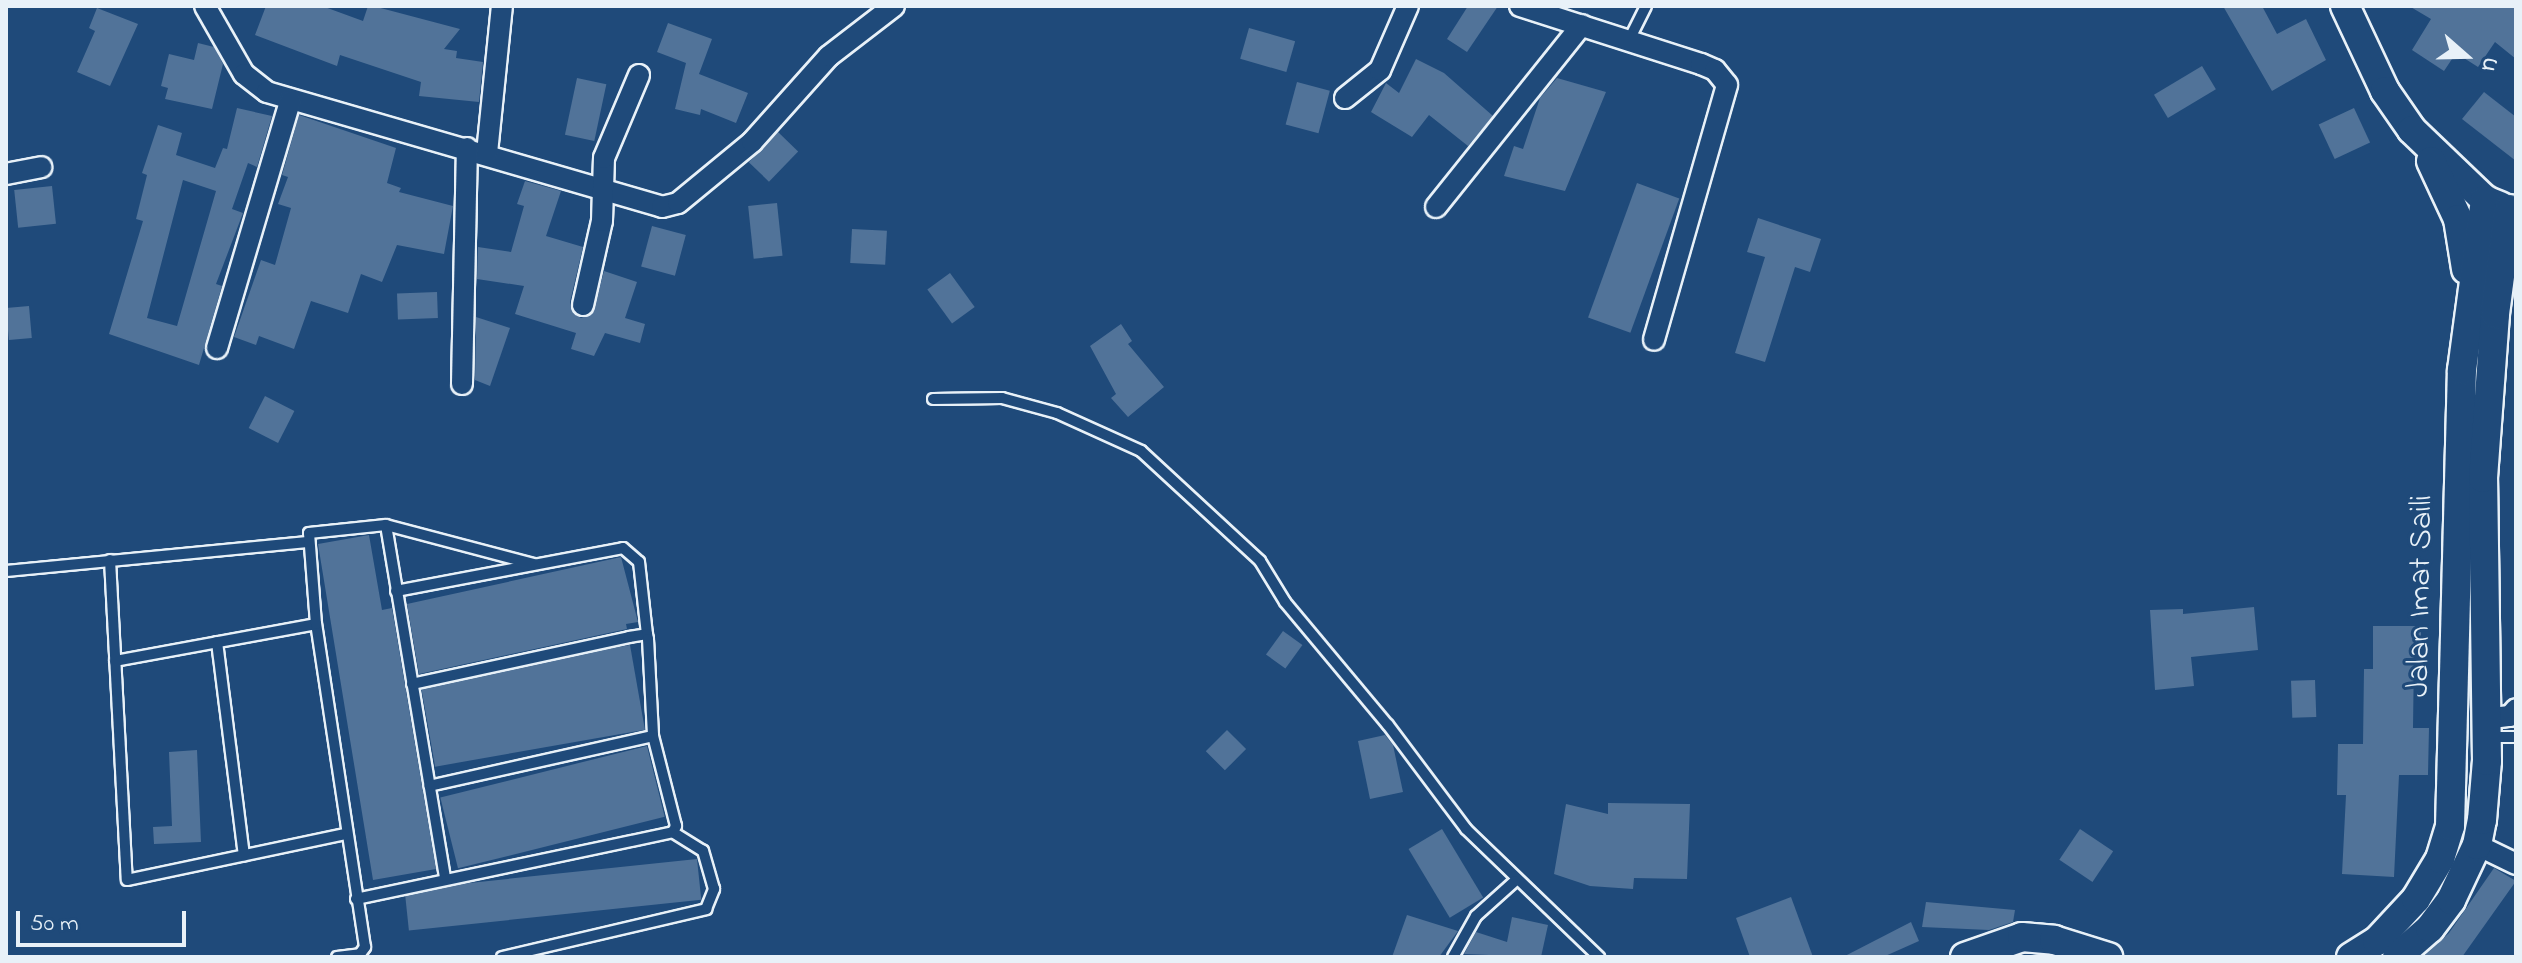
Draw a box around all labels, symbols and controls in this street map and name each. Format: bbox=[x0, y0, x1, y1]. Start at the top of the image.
north arrow bbox=[2426, 16, 2506, 96]
text: U bbox=[2471, 52, 2506, 76]
street label: Jalan Imat Saili bbox=[2401, 494, 2443, 698]
scale bar bbox=[20, 895, 190, 945]
text: 50 m bbox=[30, 907, 79, 942]

